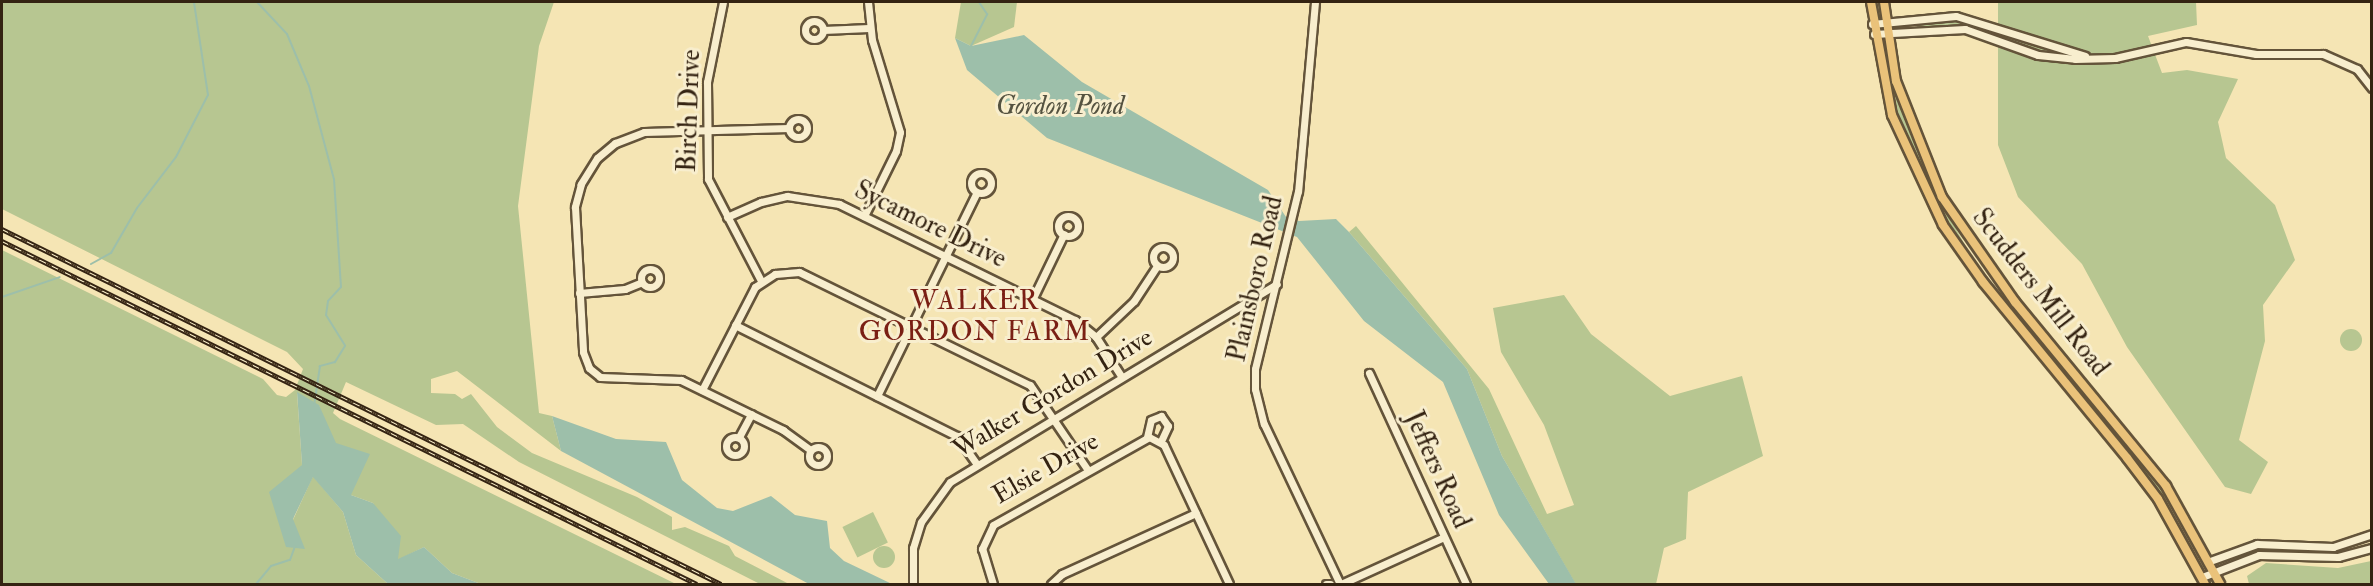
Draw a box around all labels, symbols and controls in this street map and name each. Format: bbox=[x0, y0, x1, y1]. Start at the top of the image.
street label: Birch Drive bbox=[672, 49, 708, 173]
water label: Gordon Pond bbox=[996, 90, 1124, 122]
street label: Sycamore Drive bbox=[849, 175, 1011, 275]
street label: Plainsboro Road bbox=[1222, 193, 1290, 365]
street label: Scudders Mill Road bbox=[1965, 203, 2115, 383]
district label: WALKER GORDON FARM bbox=[859, 284, 1091, 347]
street label: Walker Gordon Drive bbox=[948, 322, 1158, 466]
street label: Jeffers Road bbox=[1397, 407, 1477, 533]
street label: Elsie Drive bbox=[988, 426, 1104, 512]

